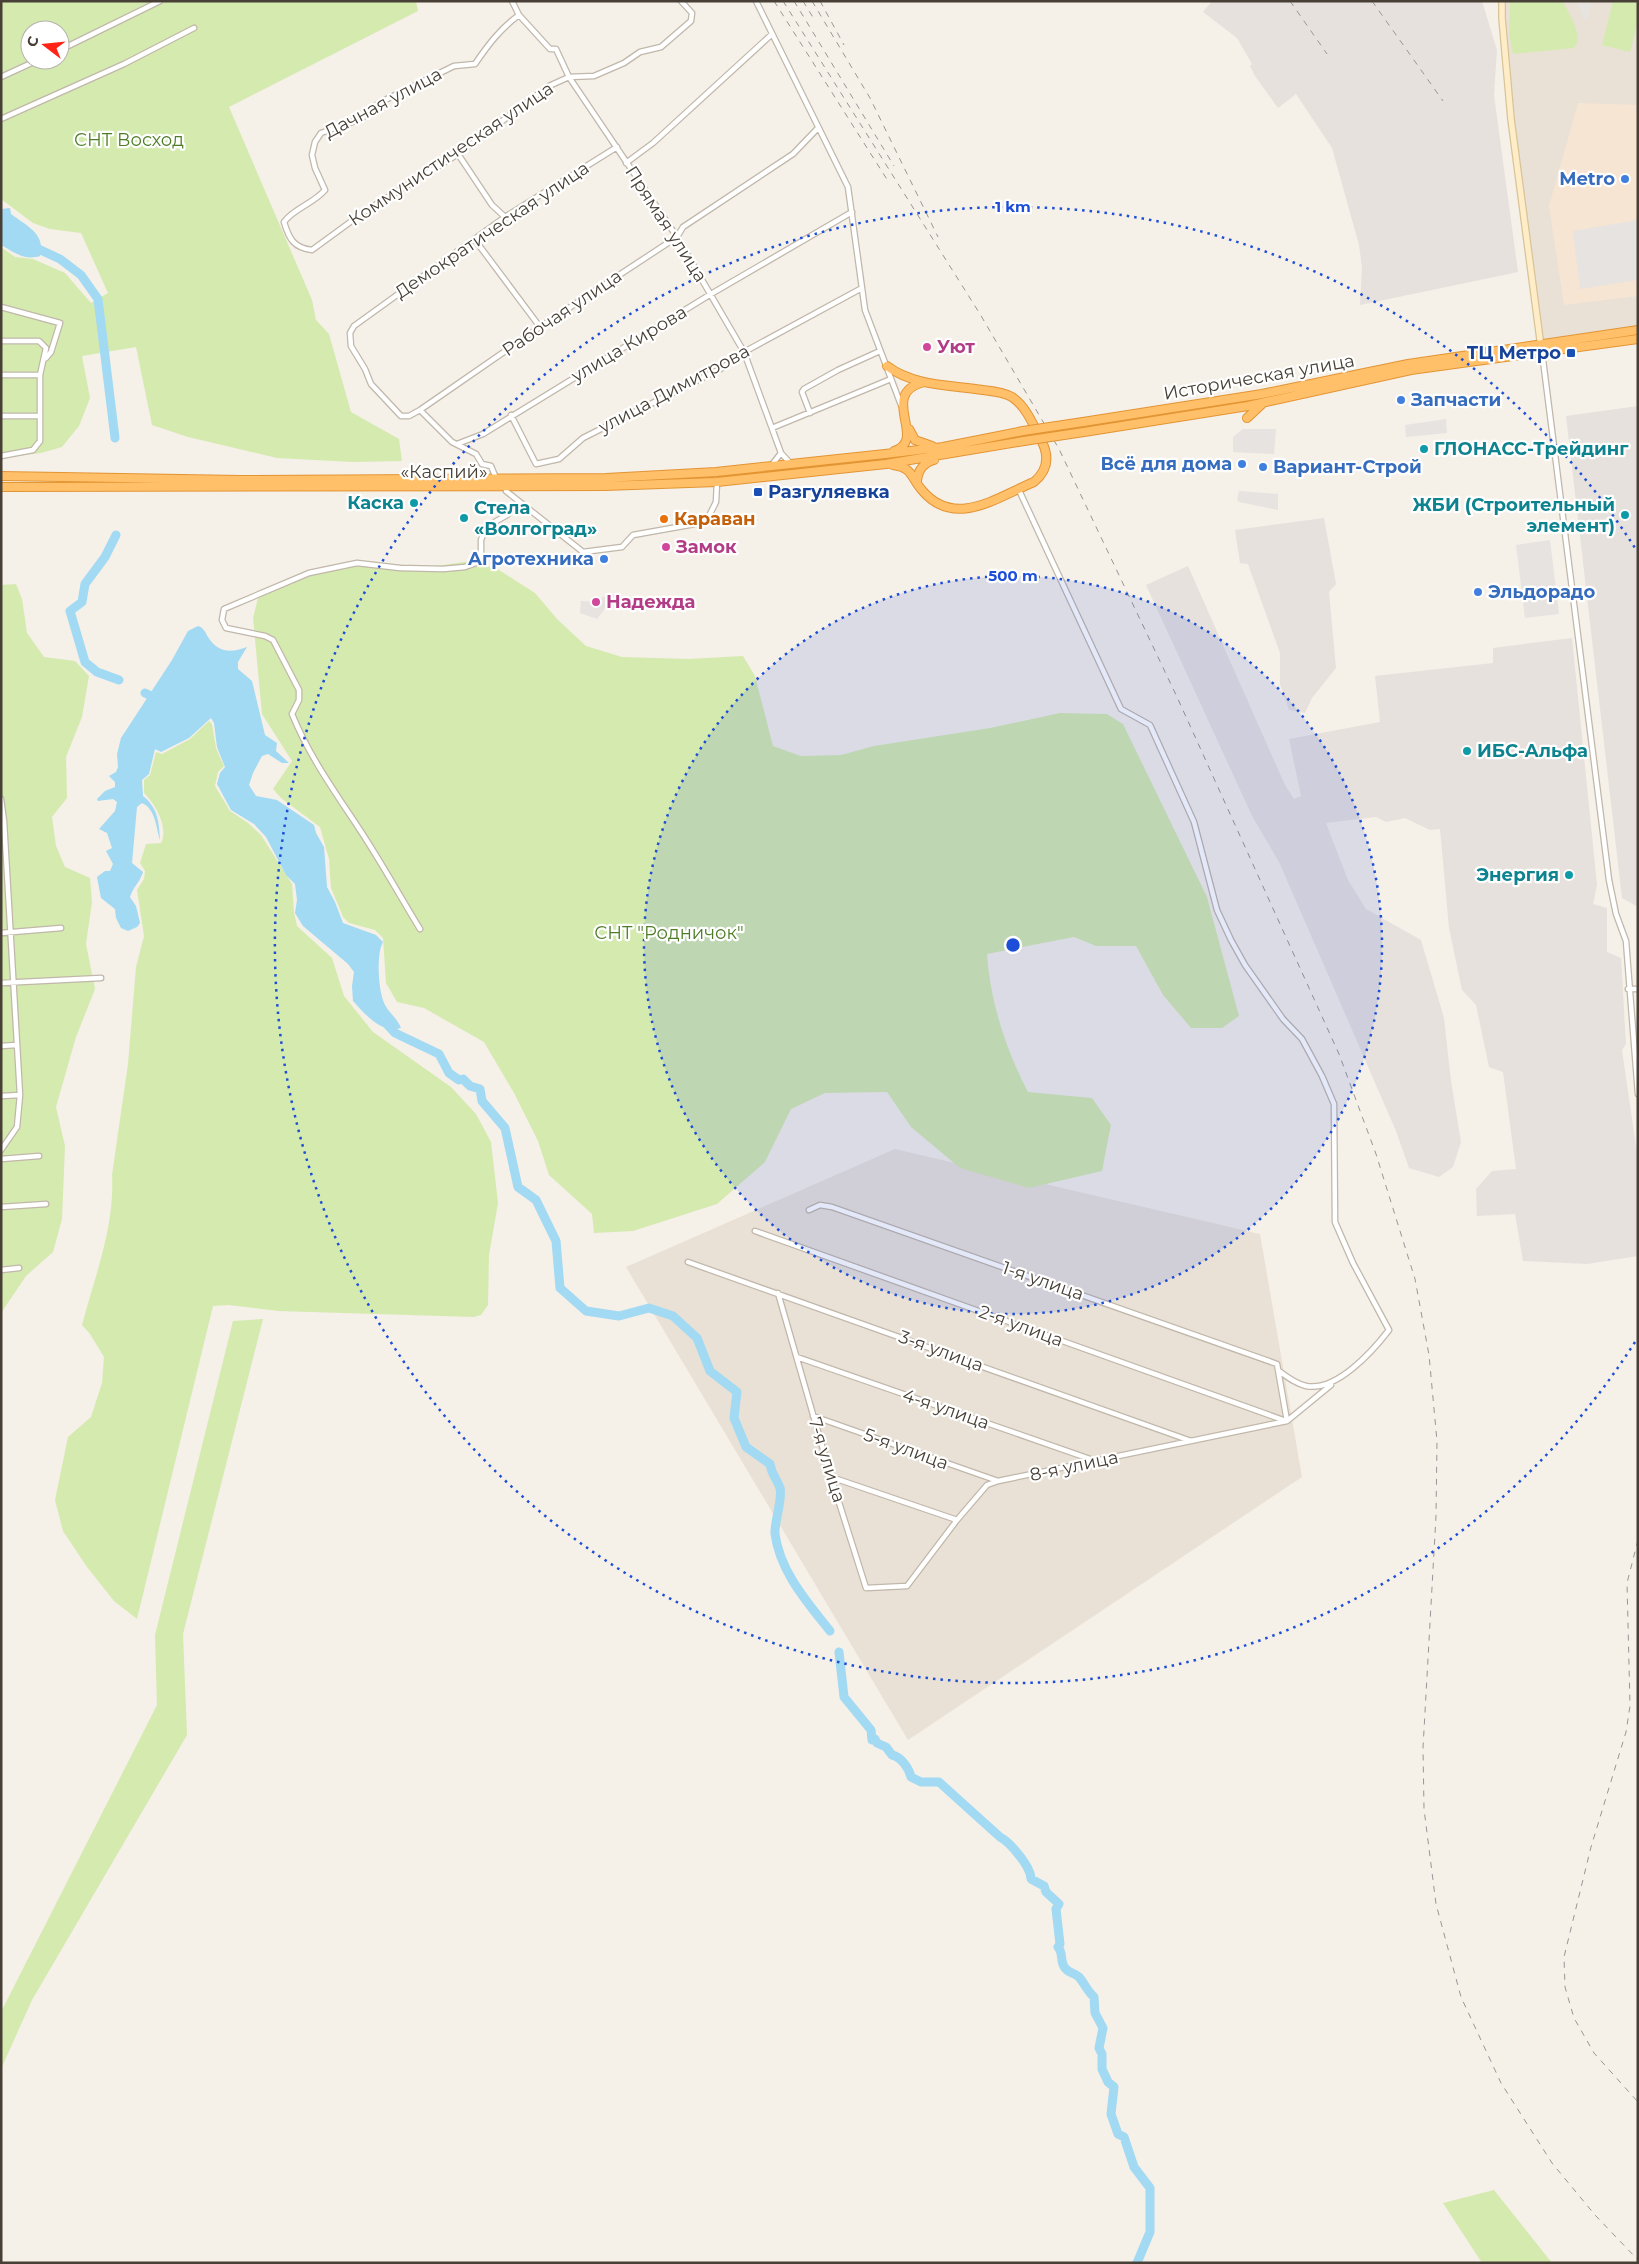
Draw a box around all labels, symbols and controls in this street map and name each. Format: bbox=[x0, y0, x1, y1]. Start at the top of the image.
north arrow bbox=[20, 20, 70, 70]
text: С bbox=[22, 34, 43, 49]
street label: Дачная улица bbox=[320, 63, 446, 143]
street label: Коммунистическая улица bbox=[345, 77, 557, 231]
park label: СНТ Восход bbox=[74, 129, 184, 151]
street label: Демократическая улица bbox=[391, 157, 593, 303]
street label: Прямая улица bbox=[620, 162, 712, 286]
place label: Metro bbox=[1559, 168, 1615, 190]
marker: Metro bbox=[1619, 173, 1631, 185]
text: 1 km bbox=[995, 197, 1031, 216]
street label: Рабочая улица bbox=[498, 265, 626, 361]
street label: улица Кирова bbox=[566, 301, 691, 388]
place label: Уют bbox=[937, 336, 975, 358]
street label: улица Димитрова bbox=[594, 340, 753, 439]
marker: Уют bbox=[921, 341, 933, 353]
place label: ТЦ Метро bbox=[1467, 342, 1561, 364]
marker: ТЦ Метро bbox=[1565, 347, 1577, 359]
street label: Историческая улица bbox=[1162, 349, 1356, 405]
place label: Запчасти bbox=[1410, 389, 1501, 411]
marker: Запчасти bbox=[1395, 394, 1407, 406]
place label: ГЛОНАСС-Трейдинг bbox=[1434, 438, 1629, 460]
marker: ГЛОНАСС-Трейдинг bbox=[1418, 443, 1430, 455]
place label: Всё для дома bbox=[1100, 453, 1232, 475]
place label: Вариант-Строй bbox=[1273, 456, 1422, 478]
marker: Всё для дома bbox=[1236, 458, 1248, 470]
street label: «Каспий» bbox=[400, 461, 488, 483]
marker: Вариант-Строй bbox=[1257, 461, 1269, 473]
place label: Разгуляевка bbox=[768, 481, 890, 503]
marker: Разгуляевка bbox=[752, 486, 764, 498]
place label: Каска bbox=[347, 492, 404, 514]
place label: ЖБИ (Строительный элемент) bbox=[1413, 494, 1615, 537]
marker: Каска bbox=[408, 497, 420, 509]
place label: Стела «Волгоград» bbox=[474, 497, 597, 540]
place label: Караван bbox=[674, 508, 756, 530]
marker: ЖБИ (Строительный элемент) bbox=[1619, 509, 1631, 521]
marker: Стела «Волгоград» bbox=[458, 512, 470, 524]
marker: Караван bbox=[658, 513, 670, 525]
place label: Замок bbox=[675, 536, 737, 558]
marker: Замок bbox=[660, 541, 672, 553]
place label: Агротехника bbox=[468, 548, 594, 570]
marker: Агротехника bbox=[598, 553, 610, 565]
text: 500 m bbox=[988, 566, 1038, 585]
place label: Эльдорадо bbox=[1488, 581, 1595, 603]
marker: Эльдорадо bbox=[1472, 586, 1484, 598]
place label: Надежда bbox=[606, 591, 695, 613]
marker: Надежда bbox=[590, 596, 602, 608]
place label: ИБС-Альфа bbox=[1477, 740, 1588, 762]
marker: ИБС-Альфа bbox=[1461, 745, 1473, 757]
place label: Энергия bbox=[1476, 864, 1559, 886]
marker: Энергия bbox=[1563, 869, 1575, 881]
park label: СНТ "Родничок" bbox=[594, 922, 744, 944]
centre of rings bbox=[1004, 936, 1022, 954]
street label: 1-я улица bbox=[999, 1257, 1087, 1305]
street label: 2-я улица bbox=[976, 1301, 1066, 1351]
street label: 3-я улица bbox=[896, 1326, 986, 1376]
street label: 4-я улица bbox=[900, 1384, 992, 1434]
street label: 7-я улица bbox=[804, 1415, 850, 1505]
street label: 5-я улица bbox=[861, 1424, 951, 1474]
street label: 8-я улица bbox=[1028, 1446, 1120, 1486]

